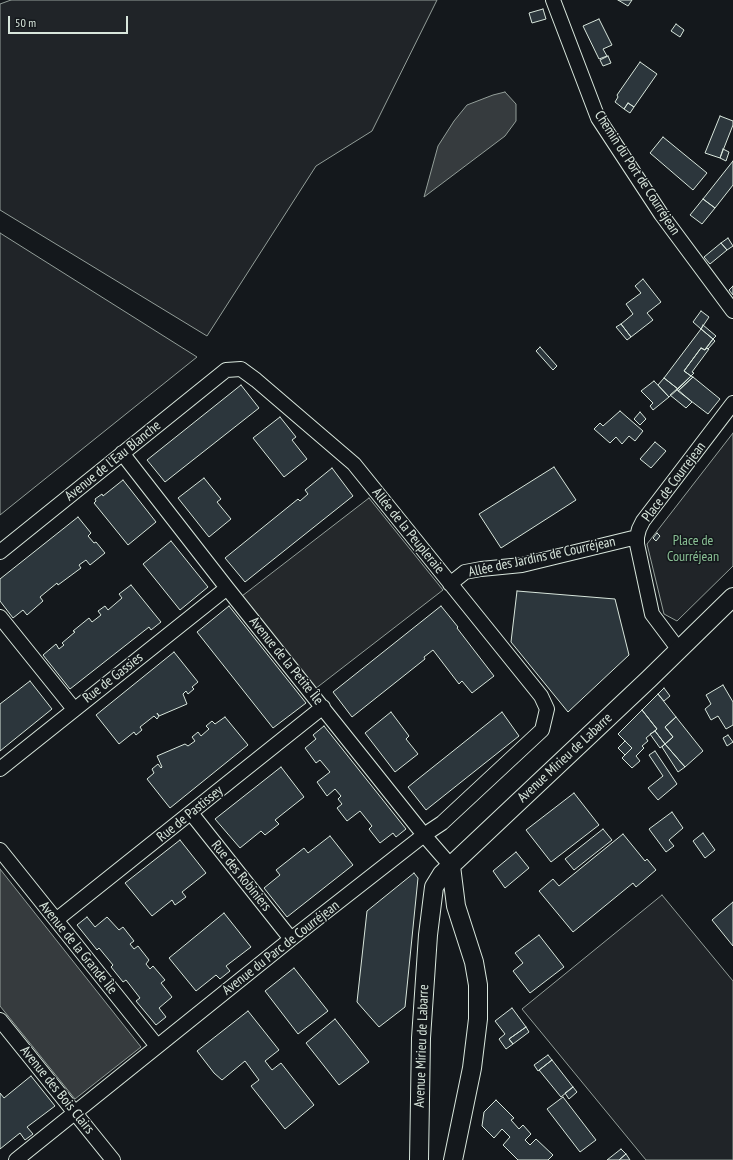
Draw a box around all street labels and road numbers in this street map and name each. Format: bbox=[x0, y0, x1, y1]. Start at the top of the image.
street label: Chemin du Port de Courréjean bbox=[591, 108, 683, 238]
street label: Avenue de l'Eau Blanche bbox=[62, 417, 164, 505]
street label: Place de Courrejean bbox=[639, 439, 709, 525]
street label: Allée de la Peupleraie bbox=[368, 485, 448, 577]
street label: Allée des Jardins de Courréjean bbox=[467, 533, 617, 581]
street label: Avenue de la Petite Île bbox=[245, 614, 327, 708]
street label: Rue de Gassies bbox=[80, 649, 146, 707]
street label: Avenue Mirieu de Labarre bbox=[514, 710, 616, 806]
street label: Rue de Pastissey bbox=[154, 782, 226, 846]
street label: Rue des Robiniers bbox=[207, 837, 275, 915]
street label: Avenue du Parc de Courréjean bbox=[219, 897, 343, 999]
street label: Avenue de la Grande Île bbox=[35, 898, 121, 998]
street label: Avenue Mirieu de Labarre bbox=[411, 984, 433, 1108]
street label: Avenue des Bois Clairs bbox=[16, 1043, 98, 1137]

